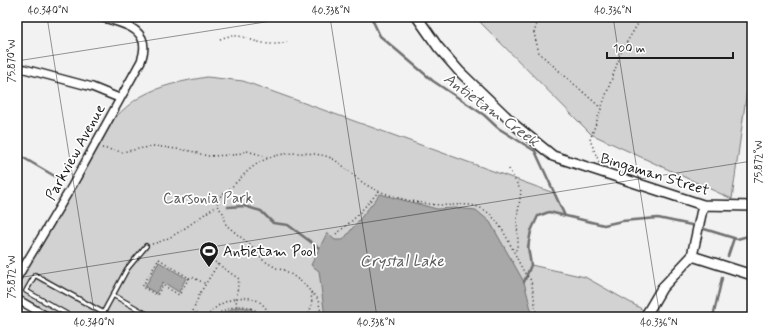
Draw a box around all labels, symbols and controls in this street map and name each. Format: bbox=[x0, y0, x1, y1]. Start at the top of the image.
text: 40.340°N bbox=[28, 4, 69, 18]
text: 40.338°N bbox=[312, 4, 350, 18]
text: 40.336°N bbox=[594, 4, 632, 18]
scale bar bbox=[607, 34, 733, 60]
text: 75.870°W bbox=[5, 40, 19, 82]
text: 100 m bbox=[613, 41, 645, 57]
water label: Antietam Creek bbox=[439, 68, 544, 153]
street label: Parkview Avenue bbox=[41, 101, 111, 204]
text: 75.872°W bbox=[752, 141, 766, 183]
street label: Bingaman Street bbox=[597, 149, 712, 202]
park label: Carsonia Park bbox=[163, 189, 253, 209]
sports icon: Antietam Pool bbox=[198, 240, 220, 268]
place label: Antietam Pool bbox=[223, 242, 316, 262]
water label: Crystal Lake bbox=[360, 251, 445, 272]
text: 75.872°W bbox=[5, 256, 19, 298]
text: 40.340°N bbox=[74, 316, 115, 330]
text: 40.338°N bbox=[357, 316, 395, 330]
text: 40.336°N bbox=[640, 316, 678, 330]

